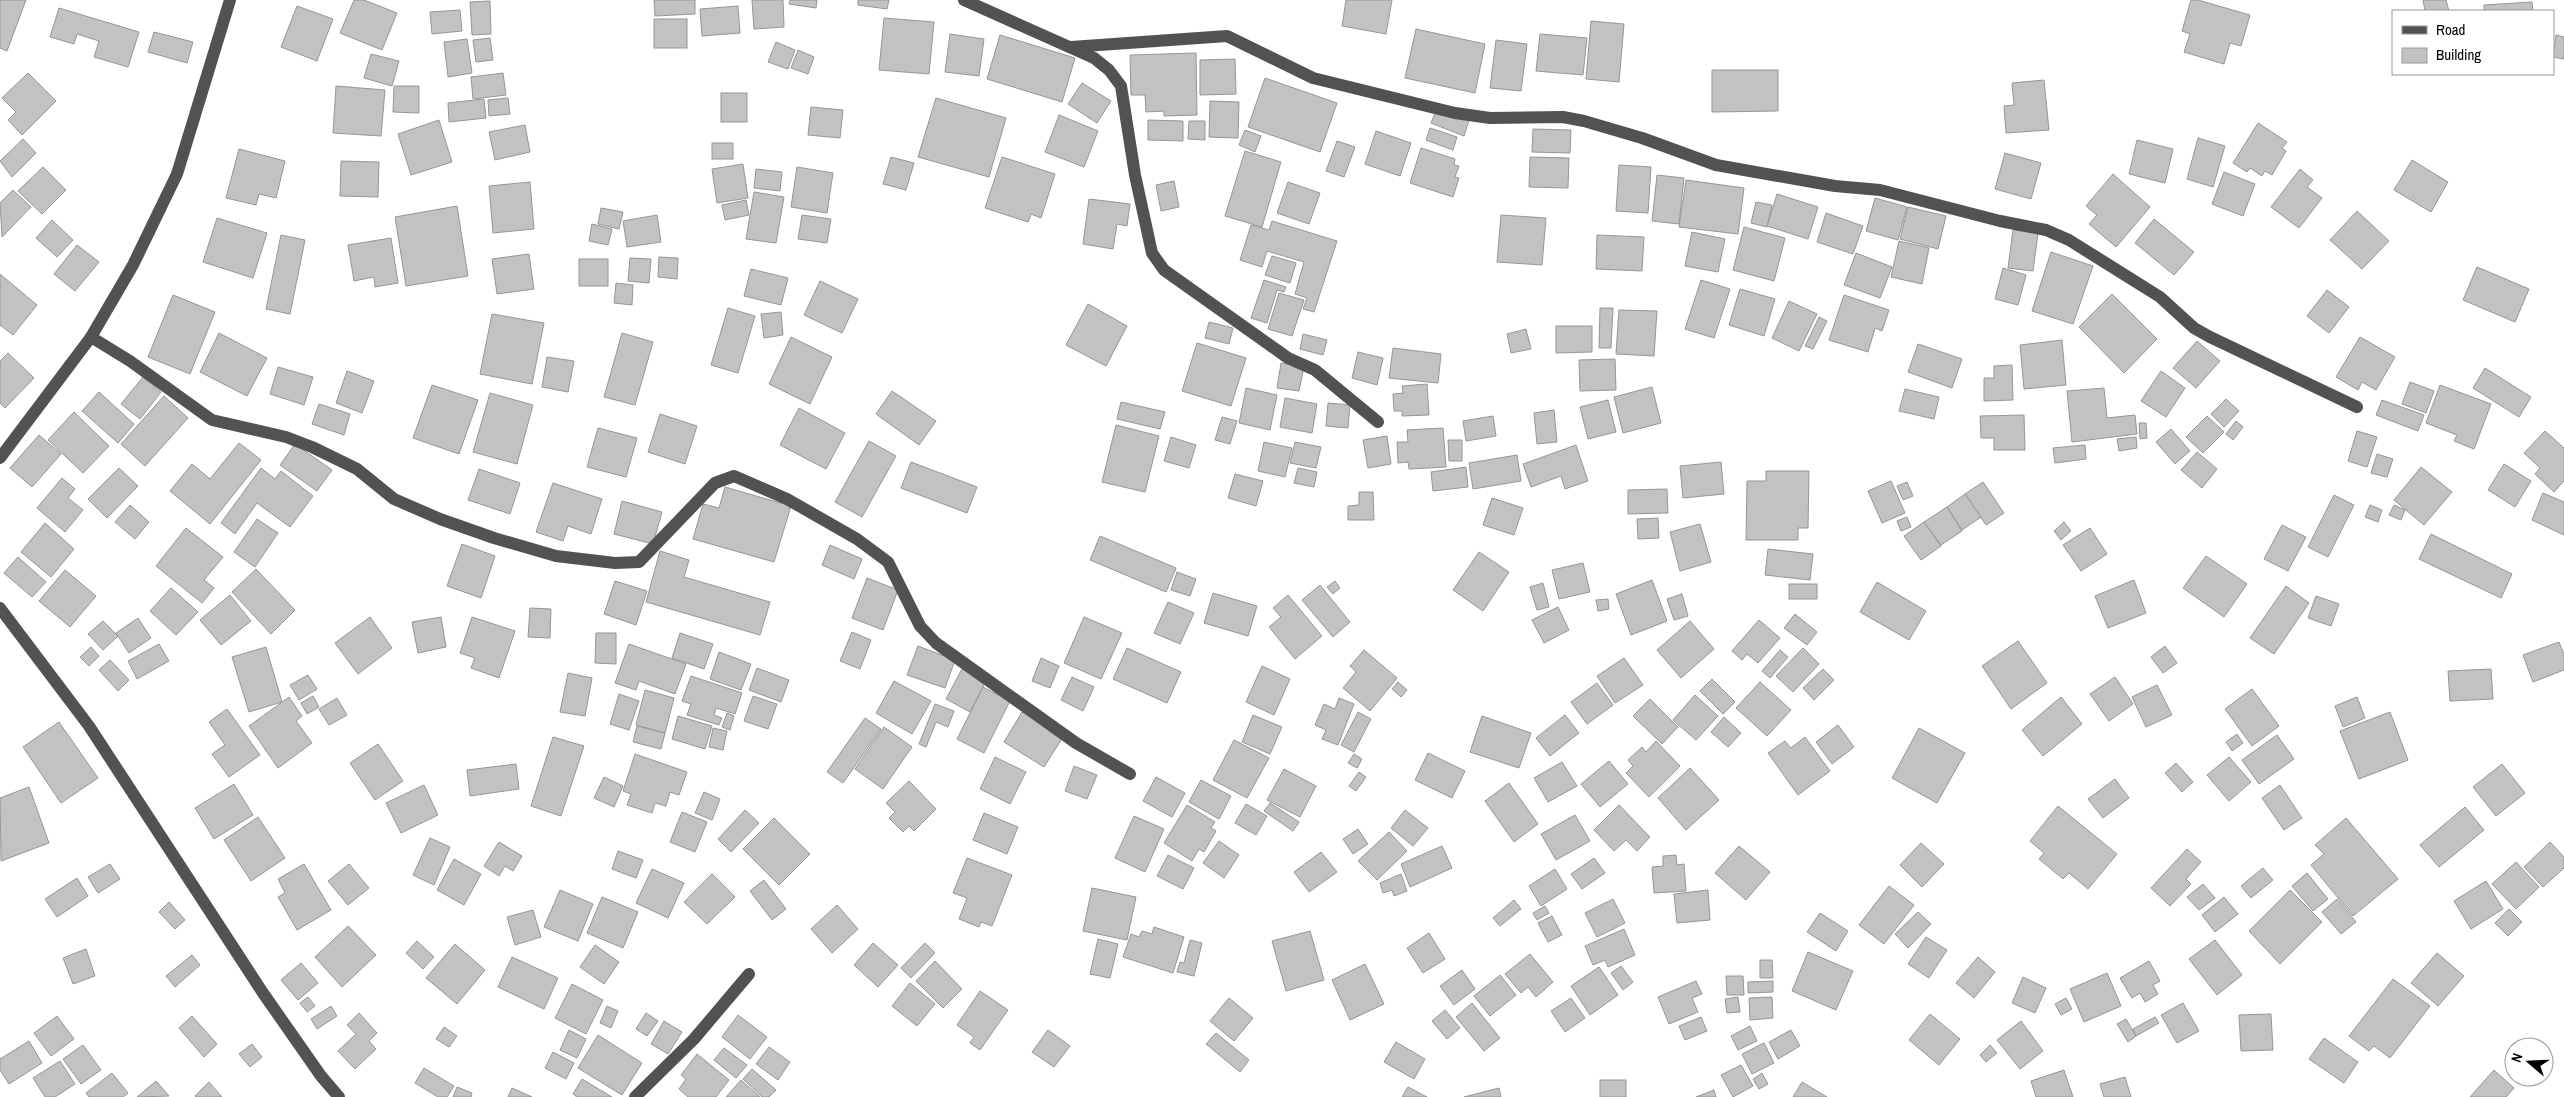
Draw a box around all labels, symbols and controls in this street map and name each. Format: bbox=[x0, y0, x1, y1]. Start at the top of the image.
legend bbox=[2392, 10, 2554, 75]
text: Road bbox=[2436, 19, 2465, 40]
text: Building bbox=[2436, 44, 2481, 65]
north arrow bbox=[2504, 1037, 2554, 1087]
text: N bbox=[2507, 1051, 2527, 1065]

